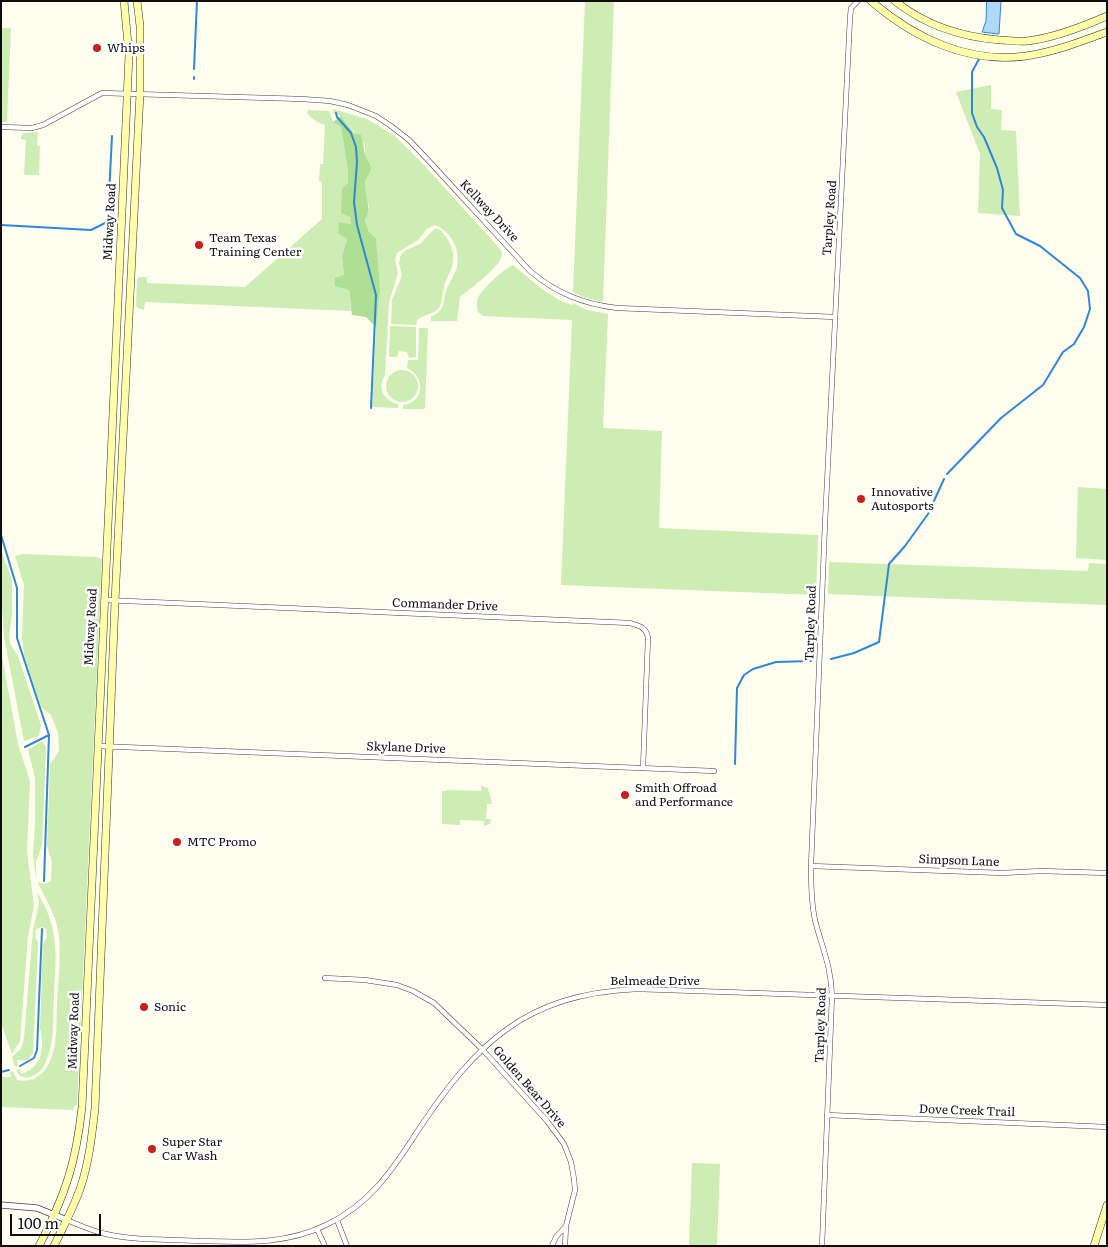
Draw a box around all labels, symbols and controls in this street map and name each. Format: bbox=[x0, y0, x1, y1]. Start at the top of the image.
place label: Whips bbox=[107, 41, 145, 55]
marker: Whips bbox=[91, 42, 103, 54]
street label: Kellway Drive bbox=[457, 177, 521, 245]
street label: Tarpley Road bbox=[820, 180, 840, 256]
street label: Midway Road bbox=[101, 183, 119, 261]
place label: Team Texas Training Center bbox=[209, 231, 301, 259]
marker: Team Texas Training Center bbox=[193, 239, 205, 251]
place label: Innovative Autosports bbox=[871, 485, 934, 513]
marker: Innovative Autosports bbox=[855, 493, 867, 505]
street label: Tarpley Road bbox=[802, 585, 820, 661]
street label: Midway Road bbox=[82, 588, 100, 666]
street label: Commander Drive bbox=[392, 596, 498, 614]
street label: Skylane Drive bbox=[366, 739, 446, 757]
place label: Smith Offroad and Performance bbox=[635, 781, 733, 809]
marker: Smith Offroad and Performance bbox=[619, 789, 631, 801]
place label: MTC Promo bbox=[187, 835, 257, 849]
marker: MTC Promo bbox=[171, 836, 183, 848]
street label: Simpson Lane bbox=[918, 852, 1000, 870]
street label: Belmeade Drive bbox=[610, 974, 700, 988]
street label: Tarpley Road bbox=[812, 987, 830, 1063]
street label: Midway Road bbox=[65, 992, 83, 1070]
place label: Sonic bbox=[154, 1000, 186, 1014]
marker: Sonic bbox=[138, 1001, 150, 1013]
street label: Golden Bear Drive bbox=[490, 1043, 568, 1131]
street label: Dove Creek Trail bbox=[919, 1102, 1015, 1120]
place label: Super Star Car Wash bbox=[162, 1135, 222, 1163]
marker: Super Star Car Wash bbox=[146, 1143, 158, 1155]
scale bar bbox=[12, 1204, 104, 1236]
text: 100 m bbox=[18, 1211, 59, 1234]

